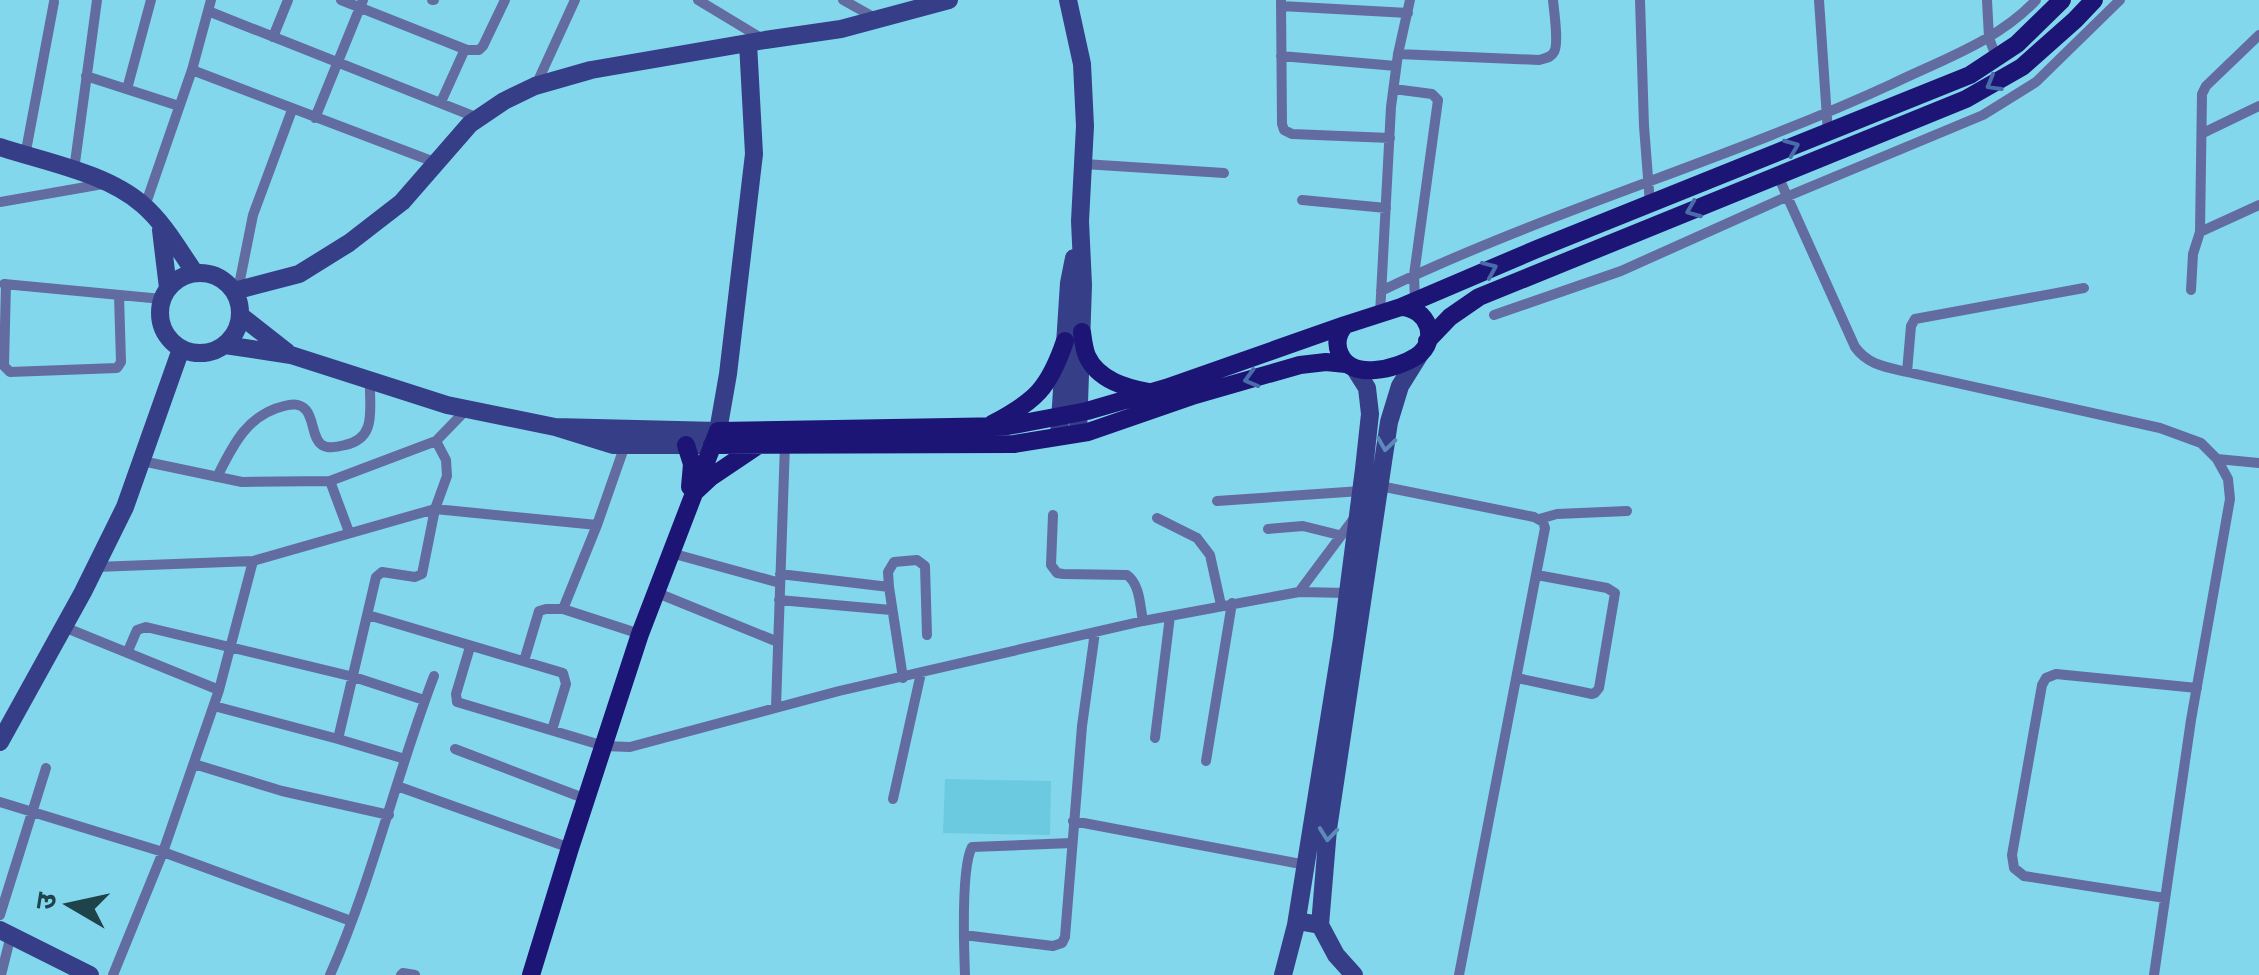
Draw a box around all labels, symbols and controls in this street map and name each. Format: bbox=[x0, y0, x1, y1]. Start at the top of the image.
one-way arrow bbox=[1985, 72, 2003, 92]
one-way arrow bbox=[1782, 139, 1799, 159]
one-way arrow bbox=[1685, 199, 1703, 219]
one-way arrow bbox=[1480, 261, 1498, 281]
one-way arrow bbox=[1243, 367, 1260, 388]
one-way arrow bbox=[1376, 435, 1397, 452]
one-way arrow bbox=[1318, 827, 1339, 843]
north arrow bbox=[20, 855, 120, 955]
text: उ bbox=[29, 890, 64, 912]

